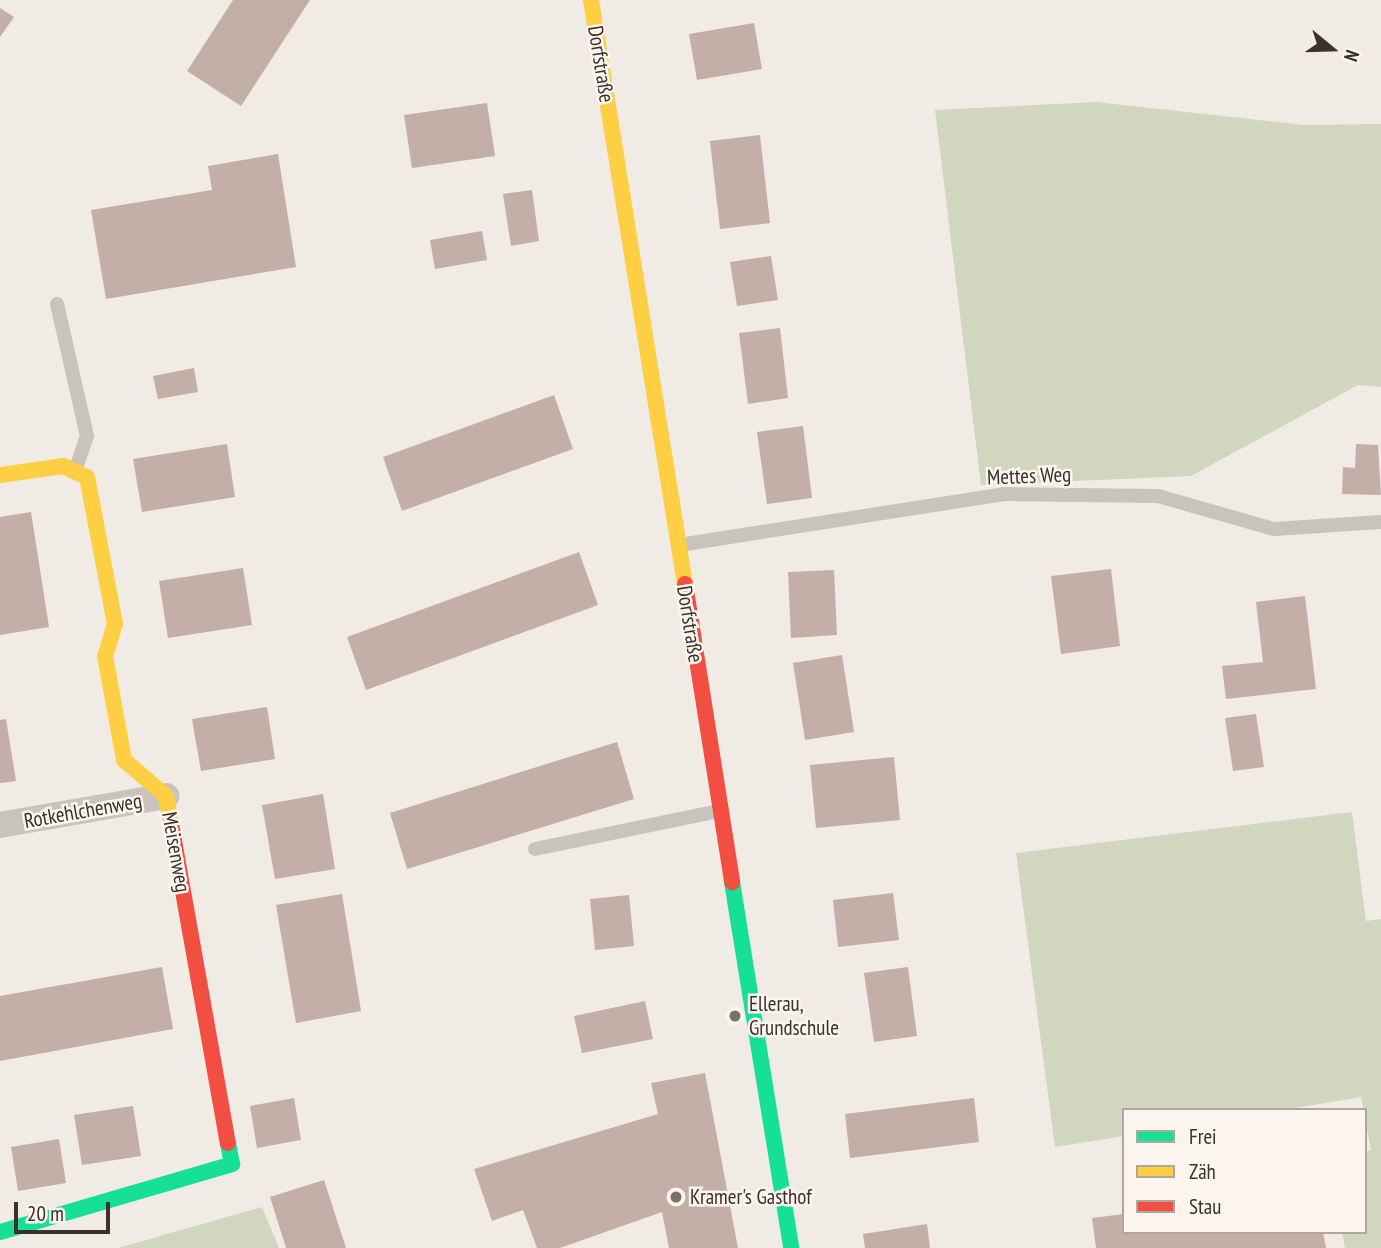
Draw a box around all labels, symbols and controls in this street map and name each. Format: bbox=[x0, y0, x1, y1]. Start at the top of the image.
north arrow bbox=[1297, 14, 1367, 84]
street label: Dorfstraße bbox=[583, 24, 619, 104]
text: N bbox=[1339, 47, 1365, 65]
street label: Mettes Weg bbox=[986, 462, 1072, 490]
street label: Dorfstraße bbox=[672, 584, 708, 664]
street label: Rotkehlchenweg bbox=[22, 788, 144, 834]
street label: Meisenweg bbox=[157, 810, 195, 894]
place label: Ellerau, Grundschule bbox=[749, 991, 839, 1041]
marker: Ellerau, Grundschule bbox=[727, 1008, 743, 1024]
legend bbox=[1122, 1108, 1367, 1234]
text: Frei bbox=[1189, 1123, 1217, 1150]
text: Zäh bbox=[1189, 1158, 1216, 1185]
place label: Kramer's Gasthof bbox=[690, 1184, 812, 1210]
scale bar bbox=[18, 1188, 114, 1232]
marker: Kramer's Gasthof bbox=[668, 1189, 684, 1205]
text: Stau bbox=[1189, 1193, 1221, 1220]
text: 20 m bbox=[27, 1200, 64, 1227]

